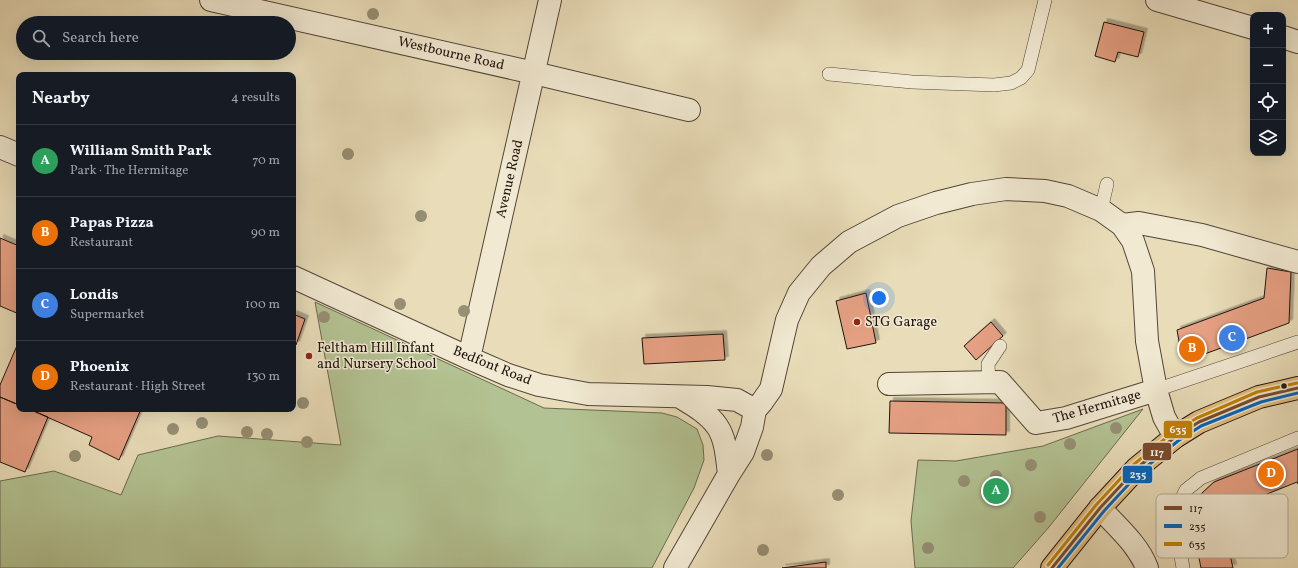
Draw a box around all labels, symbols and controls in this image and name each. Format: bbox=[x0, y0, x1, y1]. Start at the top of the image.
map controls bbox=[1250, 12, 1286, 156]
button: + bbox=[1250, 12, 1286, 48]
search box bbox=[16, 16, 296, 60]
icon: search bbox=[30, 27, 52, 49]
text: Search here bbox=[62, 28, 139, 49]
street label: Westbourne Road bbox=[396, 33, 506, 76]
button: − bbox=[1250, 48, 1286, 84]
button: locate bbox=[1250, 84, 1286, 120]
text: Nearby bbox=[32, 87, 90, 110]
text: 4 results bbox=[231, 89, 280, 107]
button: layers bbox=[1250, 120, 1286, 156]
street label: Avenue Road bbox=[492, 138, 528, 220]
text: William Smith Park bbox=[70, 141, 212, 162]
text: A bbox=[40, 152, 50, 170]
text: 70 m bbox=[252, 152, 280, 170]
text: Park · The Hermitage bbox=[70, 162, 188, 180]
text: Papas Pizza bbox=[70, 213, 154, 234]
text: B bbox=[41, 224, 49, 242]
text: 90 m bbox=[251, 224, 280, 242]
text: Restaurant bbox=[70, 234, 133, 252]
text: Londis bbox=[70, 285, 119, 306]
your location bbox=[869, 288, 889, 308]
text: C bbox=[41, 296, 49, 314]
text: 100 m bbox=[245, 296, 280, 314]
text: Supermarket bbox=[70, 306, 145, 324]
place label: STG Garage bbox=[865, 313, 937, 332]
marker: STG Garage bbox=[852, 317, 862, 327]
pin: C bbox=[1219, 323, 1245, 353]
pin: B bbox=[1179, 334, 1205, 364]
place label: Feltham Hill Infant and Nursery School bbox=[317, 339, 437, 374]
street label: Bedfont Road bbox=[450, 342, 534, 390]
marker: Feltham Hill Infant and Nursery School bbox=[304, 351, 314, 361]
text: Phoenix bbox=[70, 357, 129, 378]
text: D bbox=[40, 368, 50, 386]
text: 130 m bbox=[247, 368, 280, 386]
text: Restaurant · High Street bbox=[70, 378, 206, 396]
unlabelled marker bbox=[1279, 381, 1289, 391]
street label: The Hermitage bbox=[1051, 385, 1144, 429]
line badge: 635 bbox=[1163, 420, 1193, 439]
text: 635 bbox=[1170, 423, 1186, 438]
line badge: 117 bbox=[1142, 442, 1172, 461]
text: 117 bbox=[1150, 446, 1164, 461]
pin: D bbox=[1258, 459, 1284, 489]
line badge: 235 bbox=[1122, 465, 1153, 484]
text: 235 bbox=[1130, 468, 1146, 483]
pin: A bbox=[983, 476, 1009, 506]
legend bbox=[1156, 494, 1288, 558]
text: 117 bbox=[1189, 502, 1203, 517]
text: 235 bbox=[1189, 520, 1206, 535]
text: 635 bbox=[1189, 538, 1205, 553]

